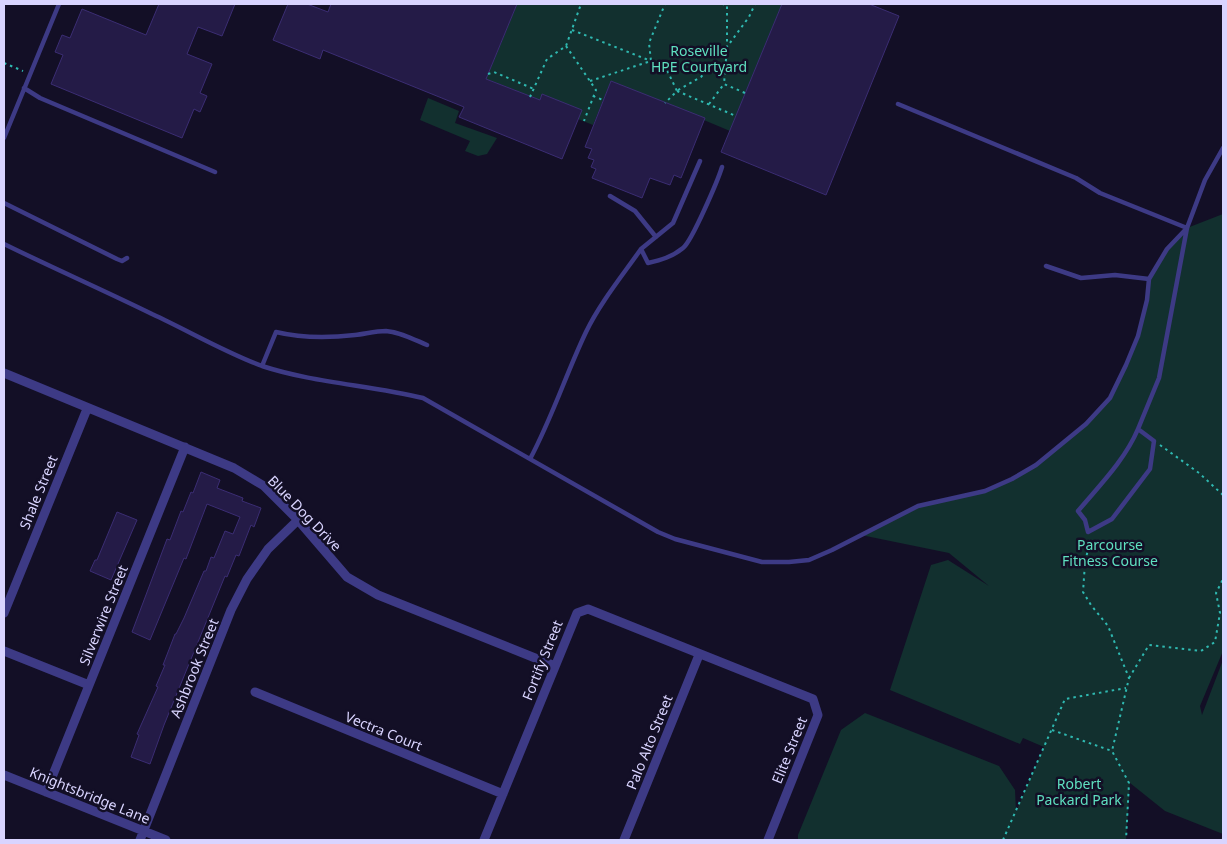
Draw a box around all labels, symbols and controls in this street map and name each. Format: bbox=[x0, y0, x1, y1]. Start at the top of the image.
park label: Roseville HPE Courtyard bbox=[651, 41, 747, 76]
street label: Shale Street bbox=[15, 452, 61, 532]
street label: Blue Dog Drive bbox=[264, 471, 346, 555]
park label: Parcourse Fitness Course bbox=[1062, 535, 1158, 570]
street label: Silverwire Street bbox=[74, 562, 132, 668]
street label: Ashbrook Street bbox=[165, 616, 223, 720]
street label: Fortify Street bbox=[517, 617, 567, 703]
street label: Palo Alto Street bbox=[621, 692, 677, 792]
street label: Vectra Court bbox=[343, 707, 425, 755]
street label: Elite Street bbox=[767, 714, 811, 786]
street label: Knightsbridge Lane bbox=[27, 762, 153, 828]
park label: Robert Packard Park bbox=[1036, 774, 1122, 809]

